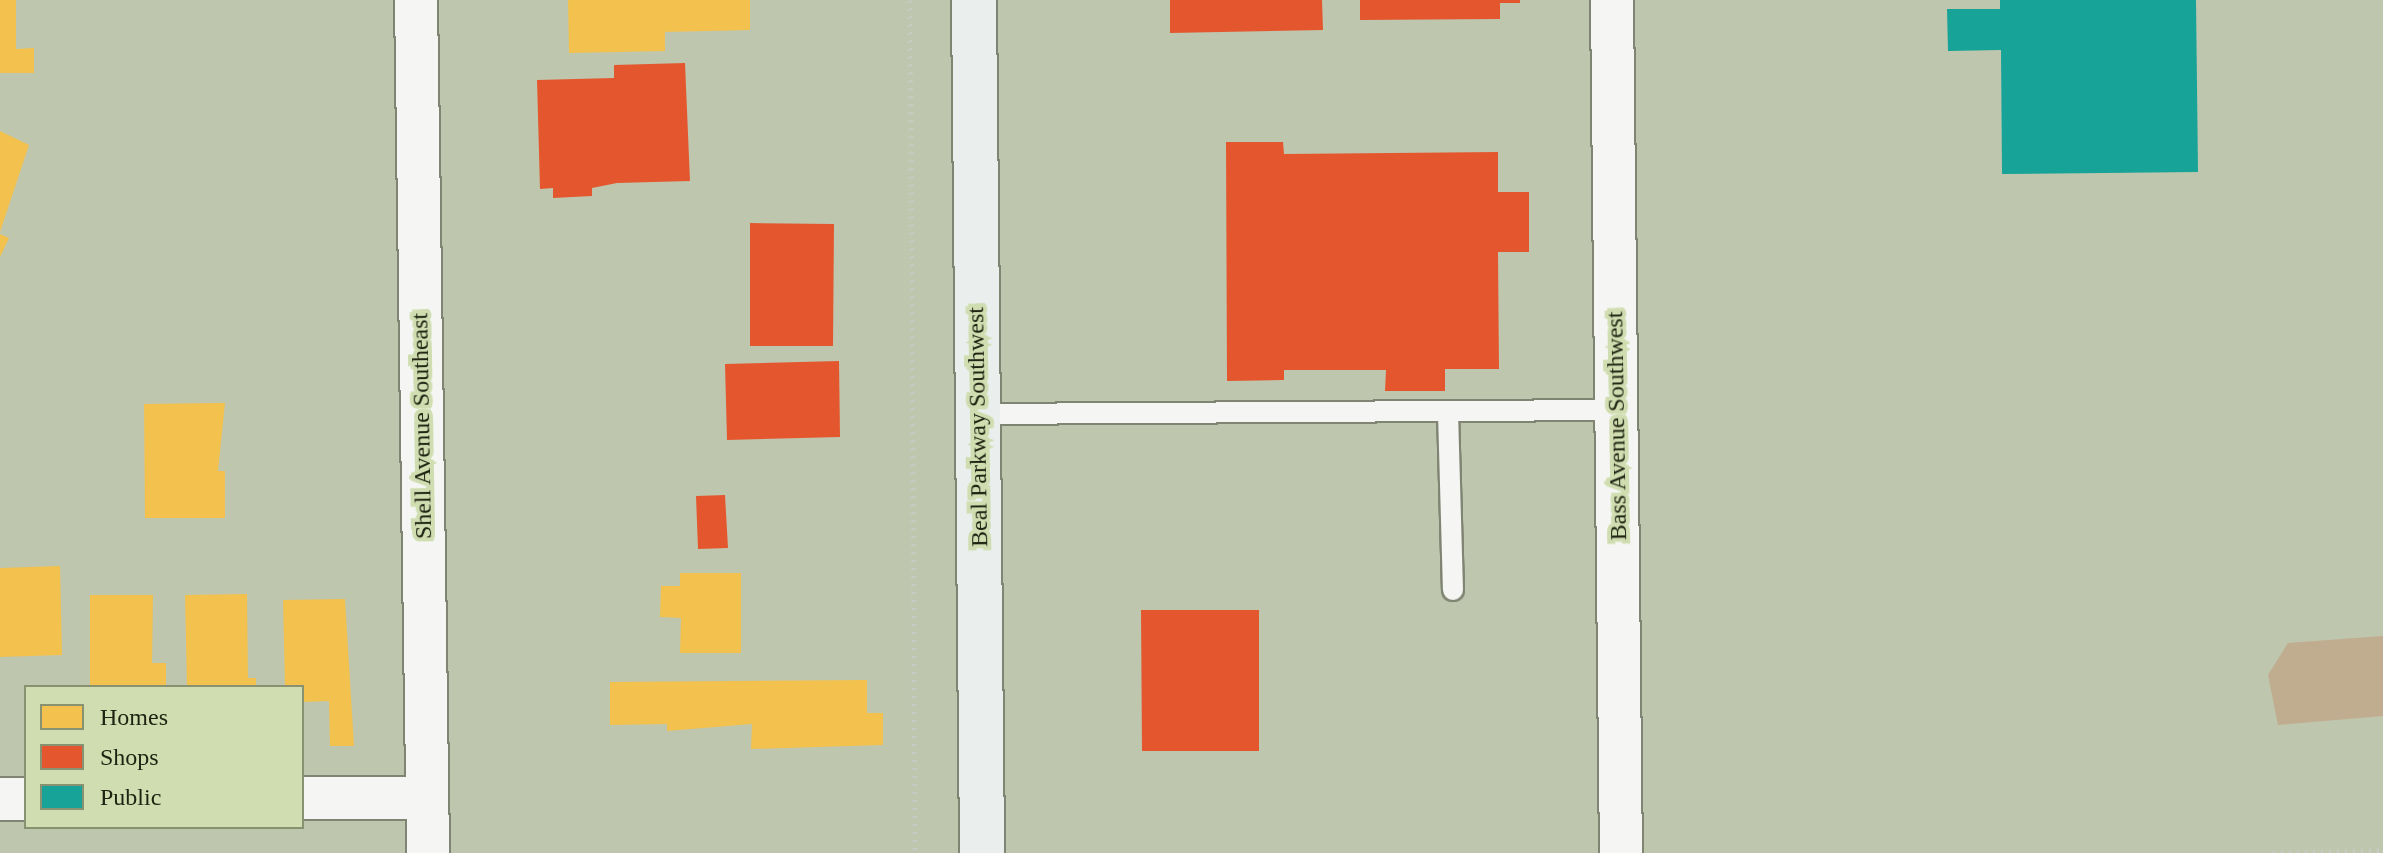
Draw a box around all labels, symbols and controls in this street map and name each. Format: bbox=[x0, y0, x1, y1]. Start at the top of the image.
street label: Beal Parkway Southwest bbox=[962, 307, 994, 547]
street label: Bass Avenue Southwest bbox=[1601, 311, 1633, 541]
street label: Shell Avenue Southeast bbox=[406, 312, 438, 540]
legend bbox=[24, 685, 304, 829]
text: Homes bbox=[100, 704, 168, 730]
text: Shops bbox=[100, 744, 159, 770]
text: Public bbox=[100, 784, 161, 810]

